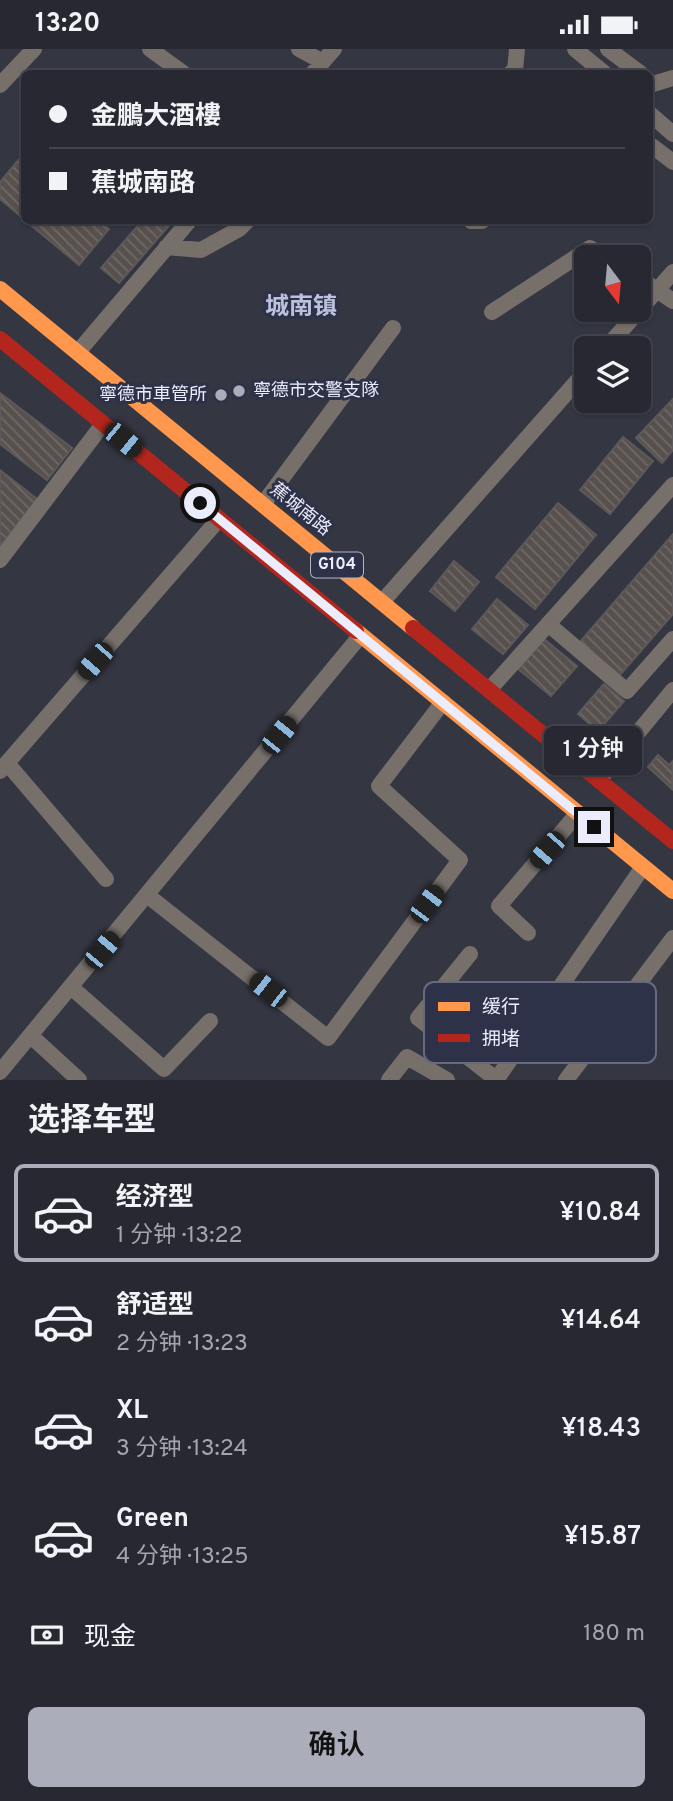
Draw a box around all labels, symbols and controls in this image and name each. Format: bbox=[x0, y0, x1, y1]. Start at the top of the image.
text: 13:20 bbox=[35, 8, 100, 41]
text: 金鵬大酒樓 bbox=[91, 101, 221, 134]
text: 蕉城南路 bbox=[91, 168, 195, 201]
north arrow bbox=[574, 245, 651, 322]
map controls bbox=[574, 245, 651, 413]
district label: 城南镇 bbox=[265, 293, 337, 323]
button: layers bbox=[574, 336, 651, 413]
place label: 寧德市交警支隊 bbox=[253, 380, 379, 403]
marker: 寧德市交警支隊 bbox=[231, 383, 247, 399]
place label: 寧德市車管所 bbox=[99, 384, 207, 407]
marker: 寧德市車管所 bbox=[213, 387, 229, 403]
car bbox=[101, 419, 146, 461]
street label: 蕉城南路 bbox=[265, 478, 335, 542]
route start bbox=[184, 487, 216, 519]
road number: G104 bbox=[311, 552, 363, 577]
car bbox=[74, 638, 117, 684]
car bbox=[258, 712, 301, 758]
callout: 1 分钟 bbox=[545, 725, 643, 775]
text: 1 分钟 bbox=[563, 736, 623, 765]
route end bbox=[578, 811, 610, 843]
car bbox=[526, 827, 569, 873]
car bbox=[406, 881, 449, 927]
car bbox=[81, 927, 124, 973]
car bbox=[245, 969, 292, 1011]
legend bbox=[424, 982, 656, 1063]
text: 缓行 bbox=[482, 996, 520, 1020]
text: 拥堵 bbox=[482, 1028, 520, 1052]
text: 选择车型 bbox=[28, 1102, 156, 1142]
icon: car bbox=[32, 1182, 95, 1245]
text: 经济型 bbox=[116, 1182, 194, 1215]
text: ¥10.84 bbox=[560, 1197, 641, 1230]
text: 1 分钟 · 13:22 bbox=[116, 1222, 243, 1251]
icon: car bbox=[32, 1290, 95, 1353]
text: 舒适型 bbox=[116, 1290, 194, 1323]
text: ¥14.64 bbox=[561, 1305, 641, 1338]
text: 2 分钟 · 13:23 bbox=[116, 1330, 248, 1359]
text: XL bbox=[116, 1395, 148, 1428]
icon: car bbox=[32, 1398, 95, 1461]
text: ¥18.43 bbox=[561, 1413, 641, 1446]
text: 3 分钟 · 13:24 bbox=[116, 1435, 248, 1464]
text: Green bbox=[116, 1503, 189, 1536]
icon: car bbox=[32, 1506, 95, 1569]
text: ¥15.87 bbox=[564, 1521, 641, 1554]
text: 4 分钟 · 13:25 bbox=[116, 1543, 248, 1572]
icon: cash bbox=[28, 1616, 66, 1654]
text: 180 m bbox=[583, 1620, 645, 1649]
text: 现金 bbox=[84, 1622, 136, 1655]
button: 确认 bbox=[28, 1707, 645, 1787]

